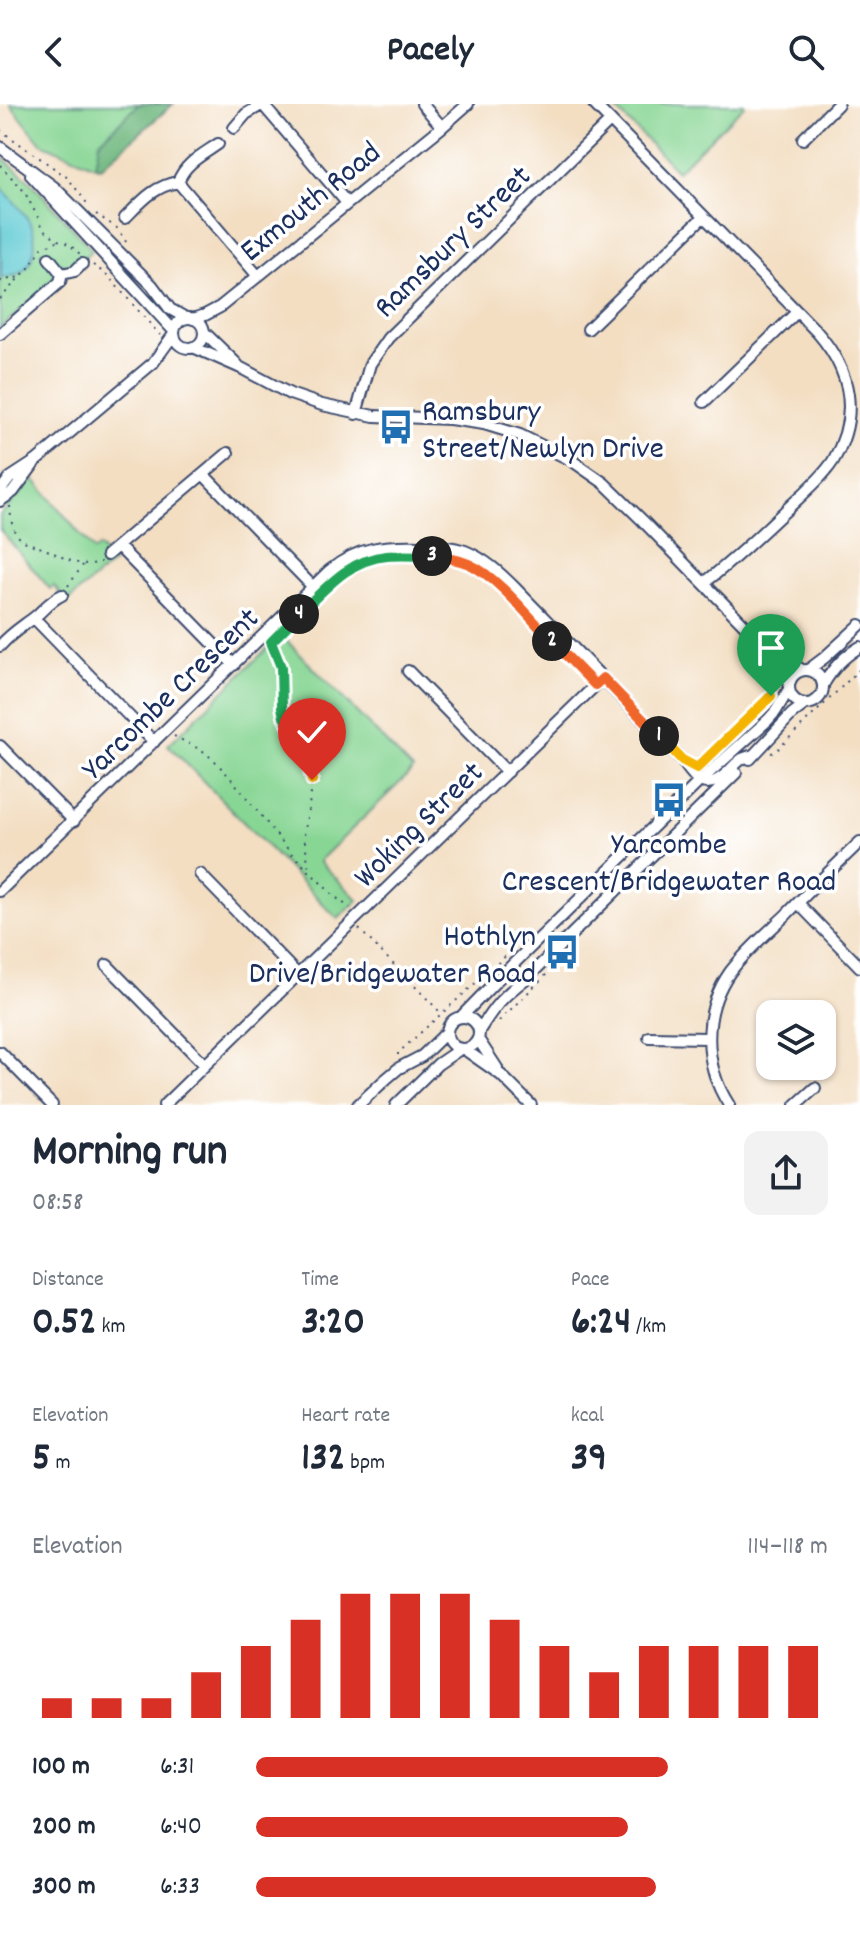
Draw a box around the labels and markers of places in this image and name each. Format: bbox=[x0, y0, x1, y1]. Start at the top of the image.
place label: Ramsbury Street/Newlyn Drive bbox=[422, 391, 664, 474]
bus stop icon: Ramsbury Street/Newlyn Drive bbox=[377, 408, 415, 446]
pin: 3 bbox=[412, 536, 452, 576]
pin: 4 bbox=[279, 594, 319, 634]
pin bbox=[737, 614, 805, 696]
pin: 2 bbox=[532, 621, 572, 661]
pin bbox=[278, 698, 346, 780]
pin: 1 bbox=[639, 716, 679, 756]
bus stop icon: Yarcombe Crescent/Bridgewater Road bbox=[650, 781, 688, 819]
place label: Yarcombe Crescent/Bridgewater Road bbox=[502, 824, 836, 907]
place label: Hothlyn Drive/Bridgewater Road bbox=[249, 916, 536, 999]
bus stop icon: Hothlyn Drive/Bridgewater Road bbox=[543, 933, 581, 971]

